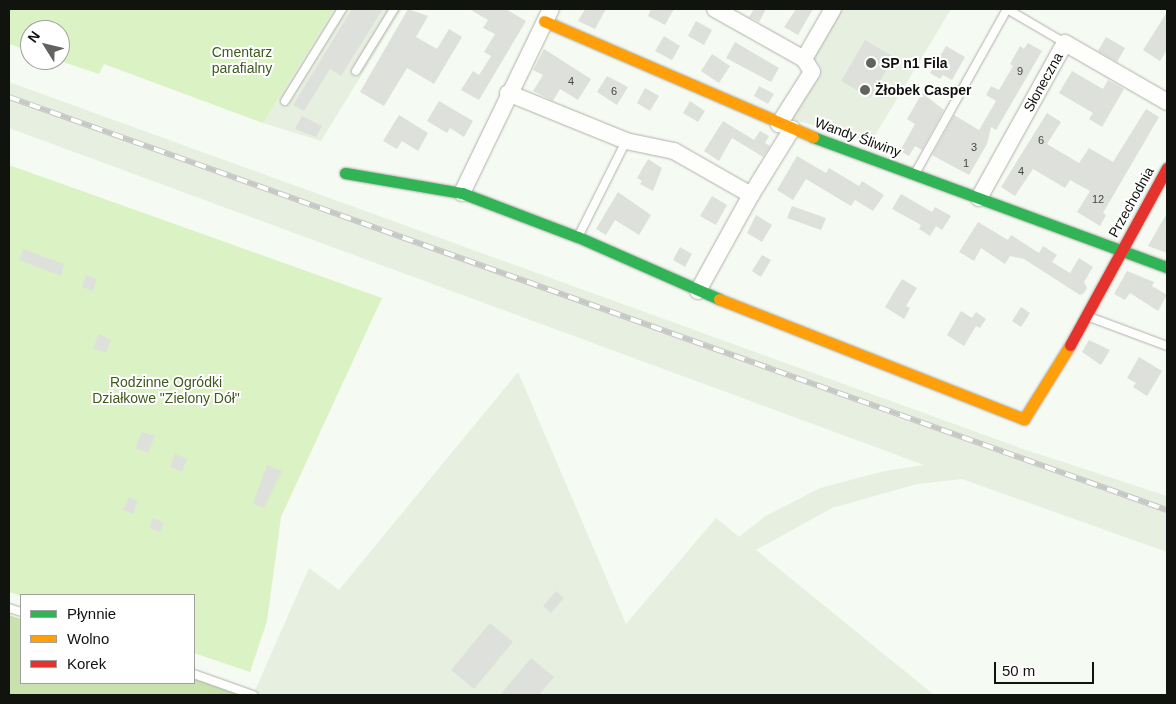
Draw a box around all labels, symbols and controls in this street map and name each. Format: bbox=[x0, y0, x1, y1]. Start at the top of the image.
north arrow bbox=[20, 20, 70, 70]
text: N bbox=[24, 28, 43, 46]
park label: Cmentarz parafialny bbox=[212, 44, 272, 76]
street label: Słoneczna bbox=[1020, 49, 1066, 115]
place label: SP n1 Fila bbox=[881, 55, 948, 71]
marker: SP n1 Fila bbox=[865, 57, 877, 69]
house number: 9 bbox=[1017, 64, 1023, 78]
house number: 4 bbox=[568, 74, 574, 88]
place label: Żłobek Casper bbox=[875, 82, 971, 98]
house number: 6 bbox=[611, 84, 617, 98]
marker: Żłobek Casper bbox=[859, 84, 871, 96]
street label: Wandy Śliwiny bbox=[813, 114, 903, 160]
house number: 6 bbox=[1038, 133, 1044, 147]
house number: 3 bbox=[971, 140, 977, 154]
house number: 1 bbox=[963, 156, 969, 170]
house number: 4 bbox=[1018, 164, 1024, 178]
street label: Przechodnia bbox=[1105, 164, 1157, 240]
house number: 12 bbox=[1092, 192, 1104, 206]
park label: Rodzinne Ogródki Działkowe "Zielony Dół" bbox=[92, 374, 240, 407]
legend bbox=[20, 594, 195, 684]
text: Płynnie bbox=[67, 605, 116, 622]
text: Wolno bbox=[67, 630, 109, 647]
scale bar bbox=[996, 652, 1096, 684]
text: Korek bbox=[67, 655, 106, 672]
text: 50 m bbox=[1002, 662, 1035, 679]

